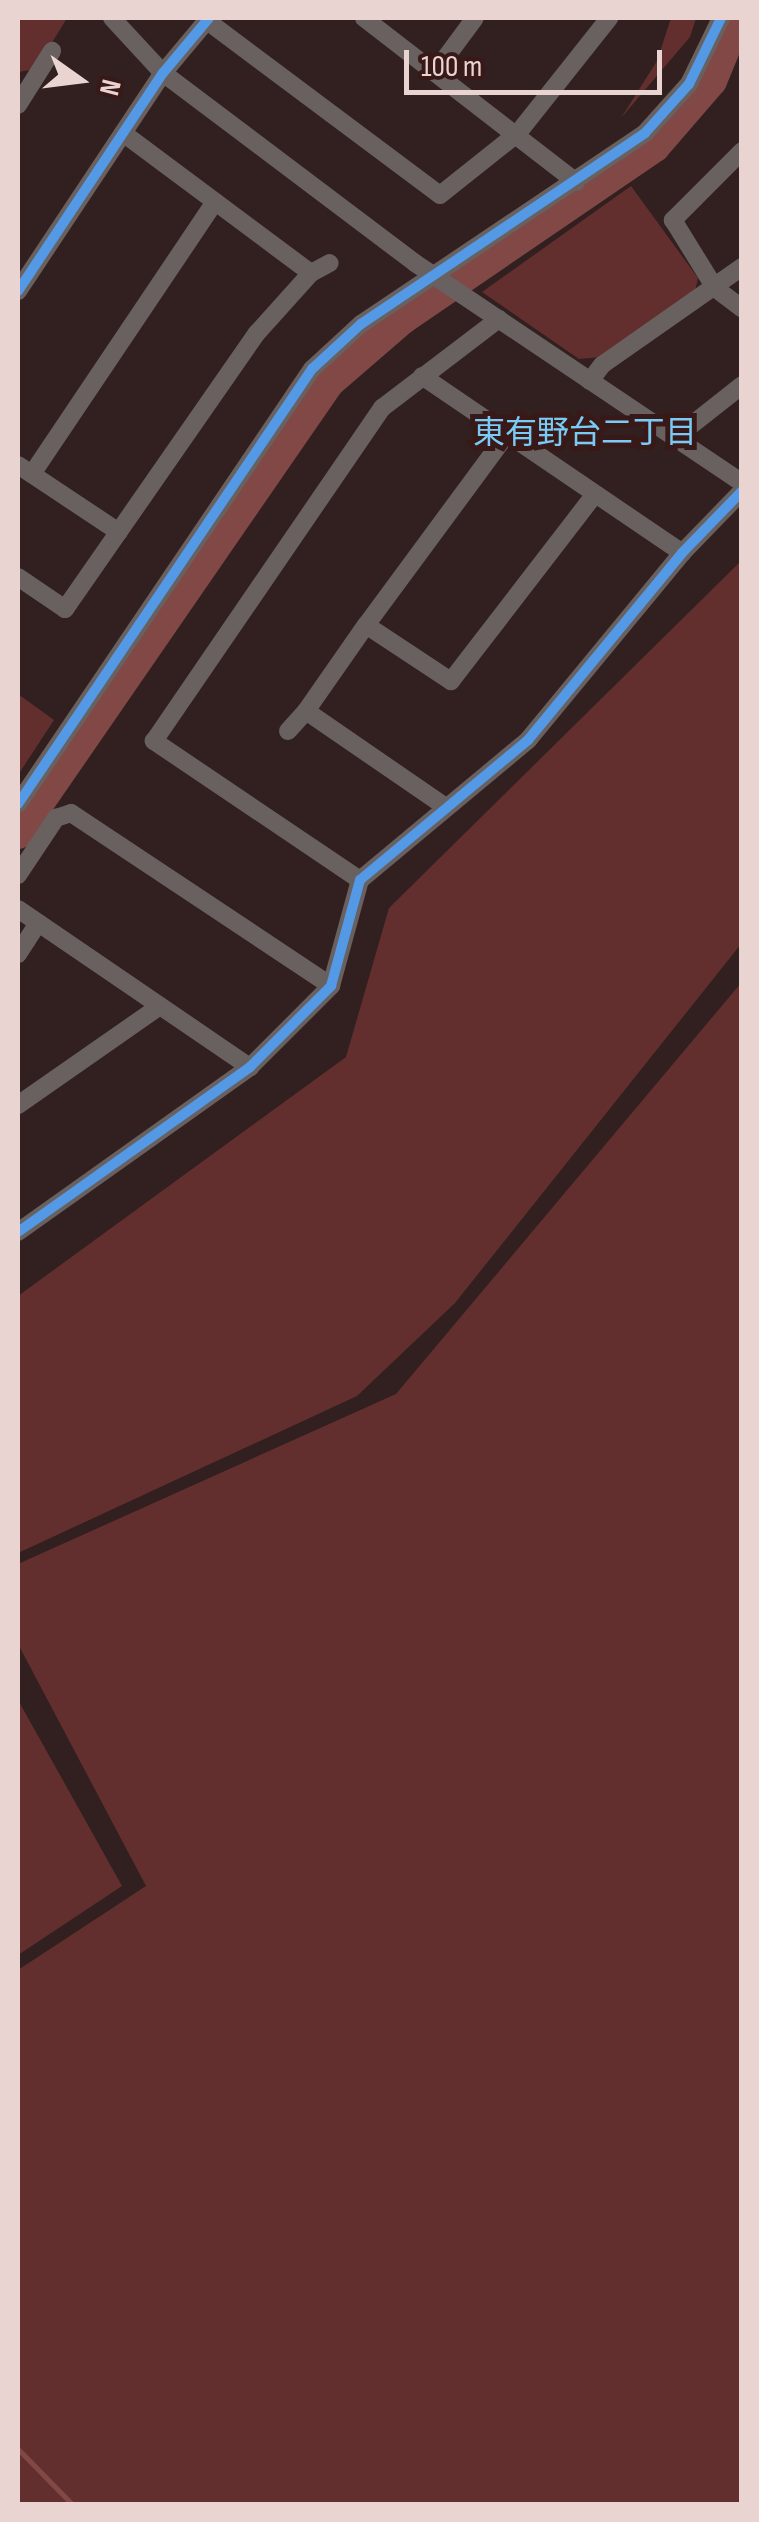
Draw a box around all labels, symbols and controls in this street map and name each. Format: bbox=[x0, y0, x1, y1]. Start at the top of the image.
north arrow bbox=[30, 30, 130, 130]
scale bar bbox=[409, 30, 666, 92]
text: 100 m bbox=[421, 49, 482, 85]
text: N bbox=[92, 76, 127, 99]
district label: 東有野台二丁目 bbox=[473, 415, 697, 453]

